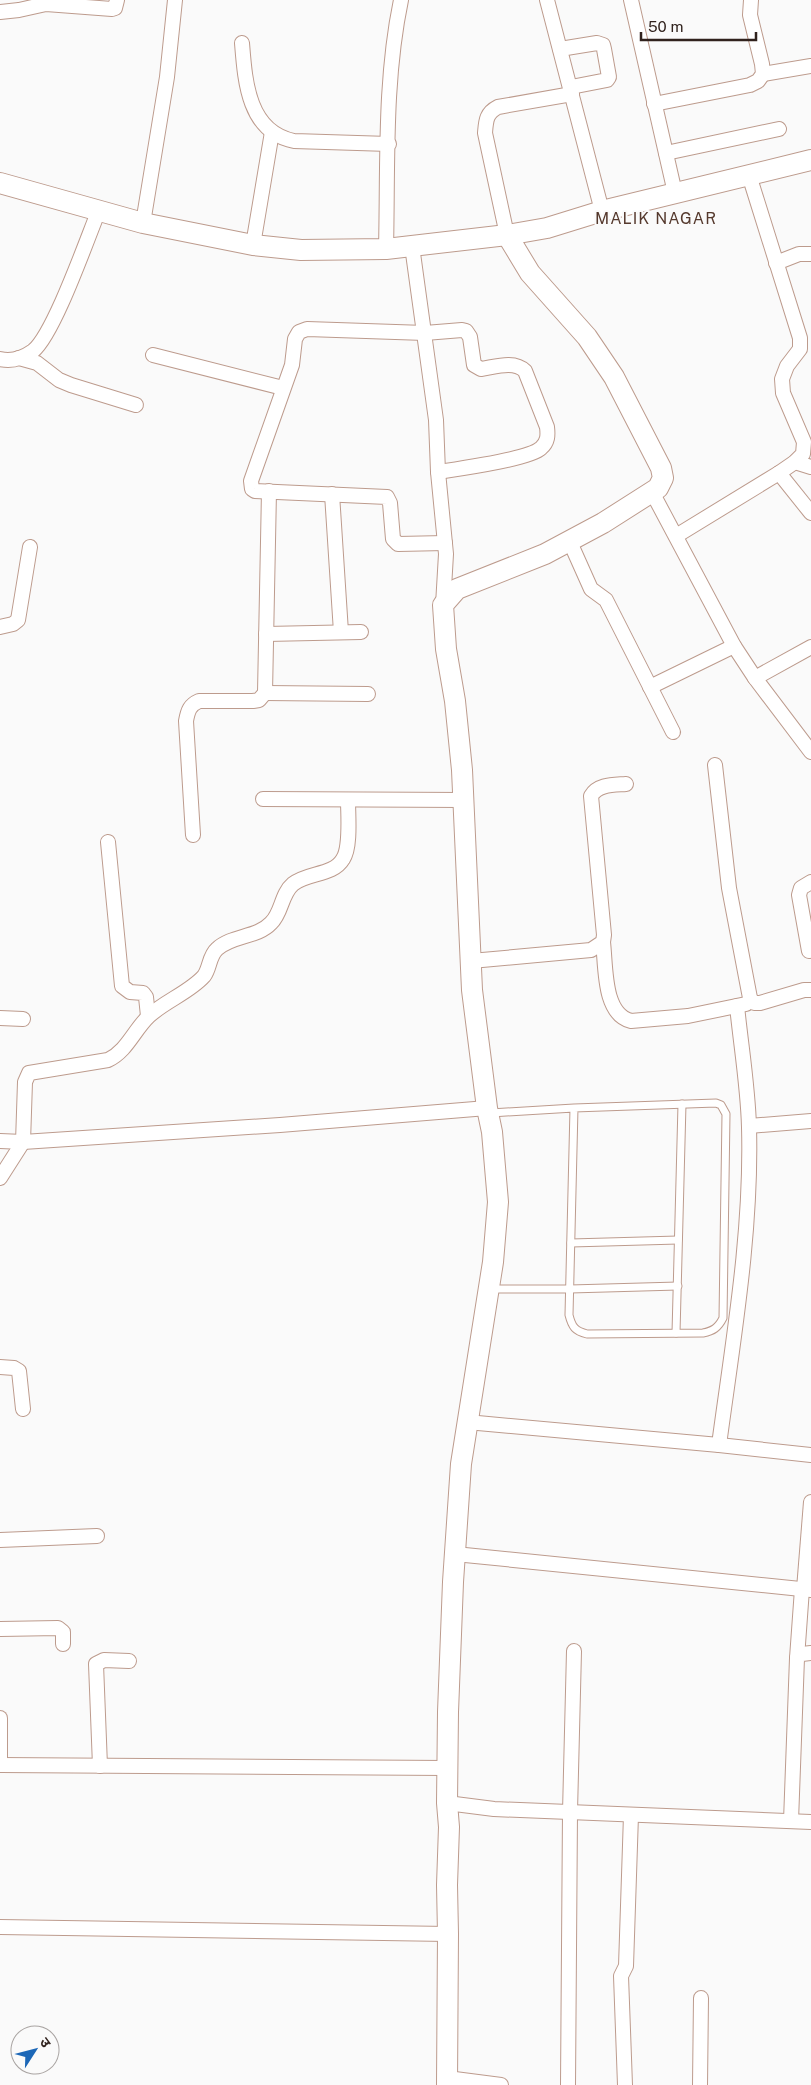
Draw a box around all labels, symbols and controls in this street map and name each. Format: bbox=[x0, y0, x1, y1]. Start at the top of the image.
scale bar bbox=[641, 10, 756, 42]
text: 50 m bbox=[648, 18, 683, 35]
district label: MALIK NAGAR bbox=[595, 209, 717, 228]
north arrow bbox=[10, 2025, 60, 2075]
text: उ bbox=[37, 2034, 55, 2051]

